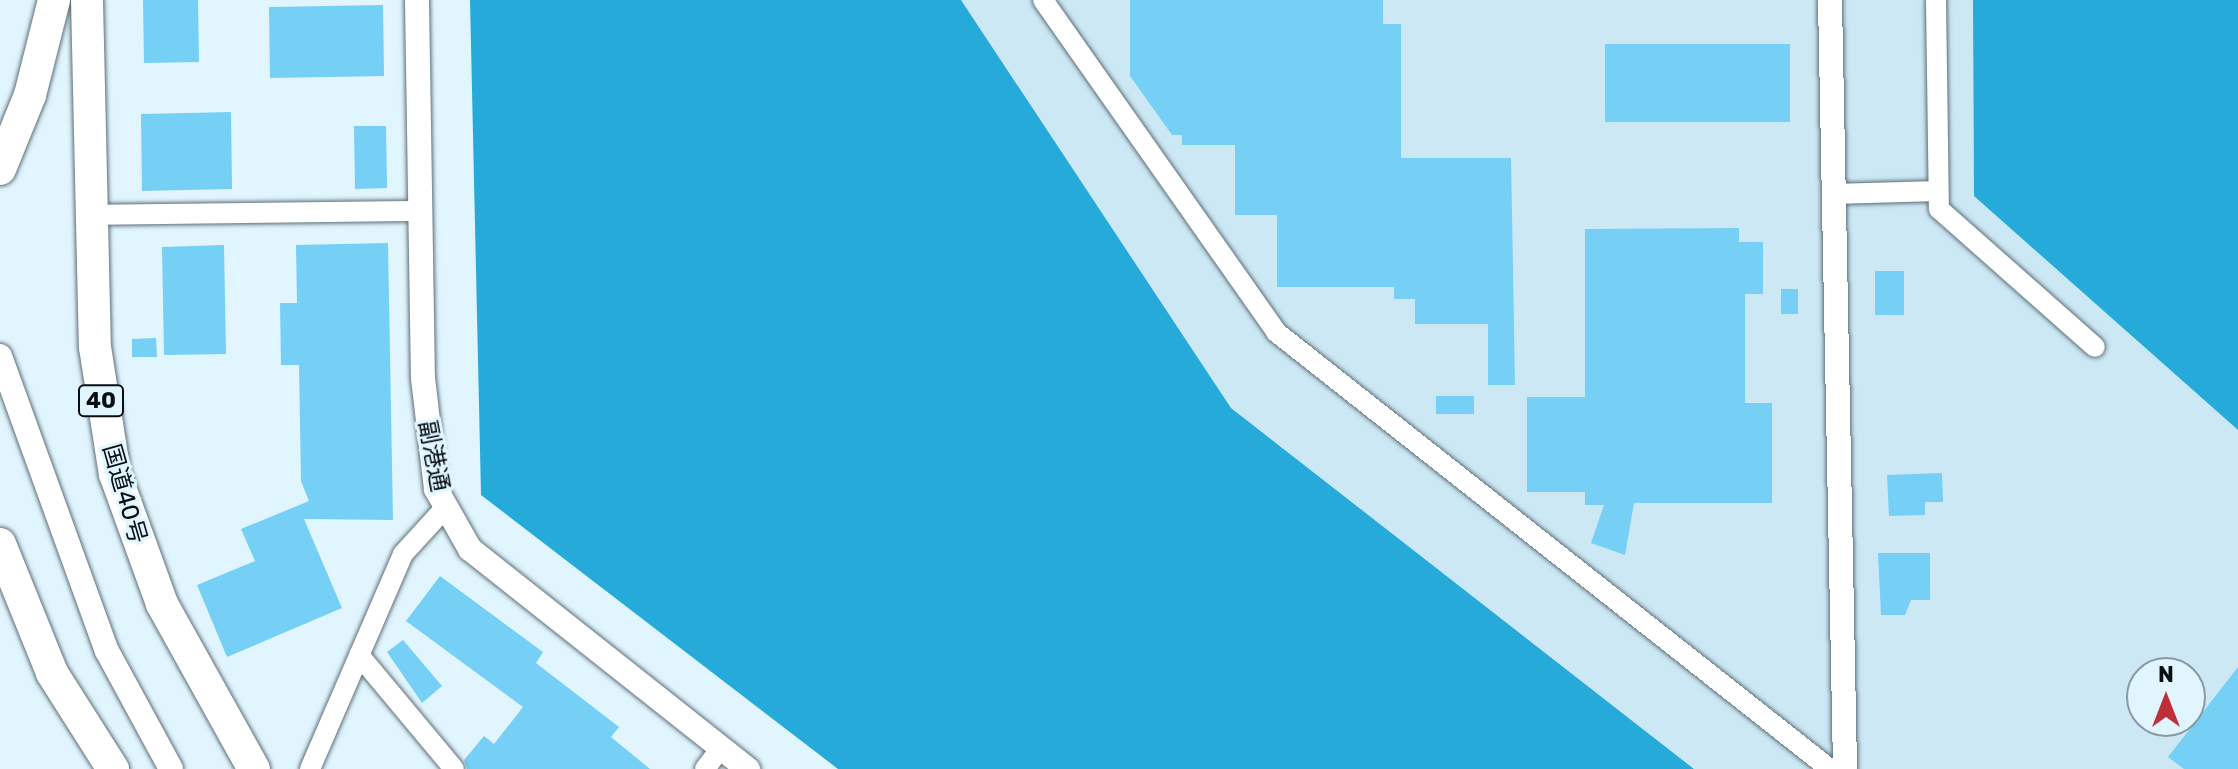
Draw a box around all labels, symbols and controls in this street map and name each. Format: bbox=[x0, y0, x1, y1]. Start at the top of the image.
road number: 40 bbox=[77, 383, 125, 419]
street label: 副港通 bbox=[412, 418, 454, 494]
street label: 国道40号 bbox=[96, 441, 152, 547]
north arrow bbox=[2126, 657, 2206, 737]
text: N bbox=[2158, 661, 2174, 688]

